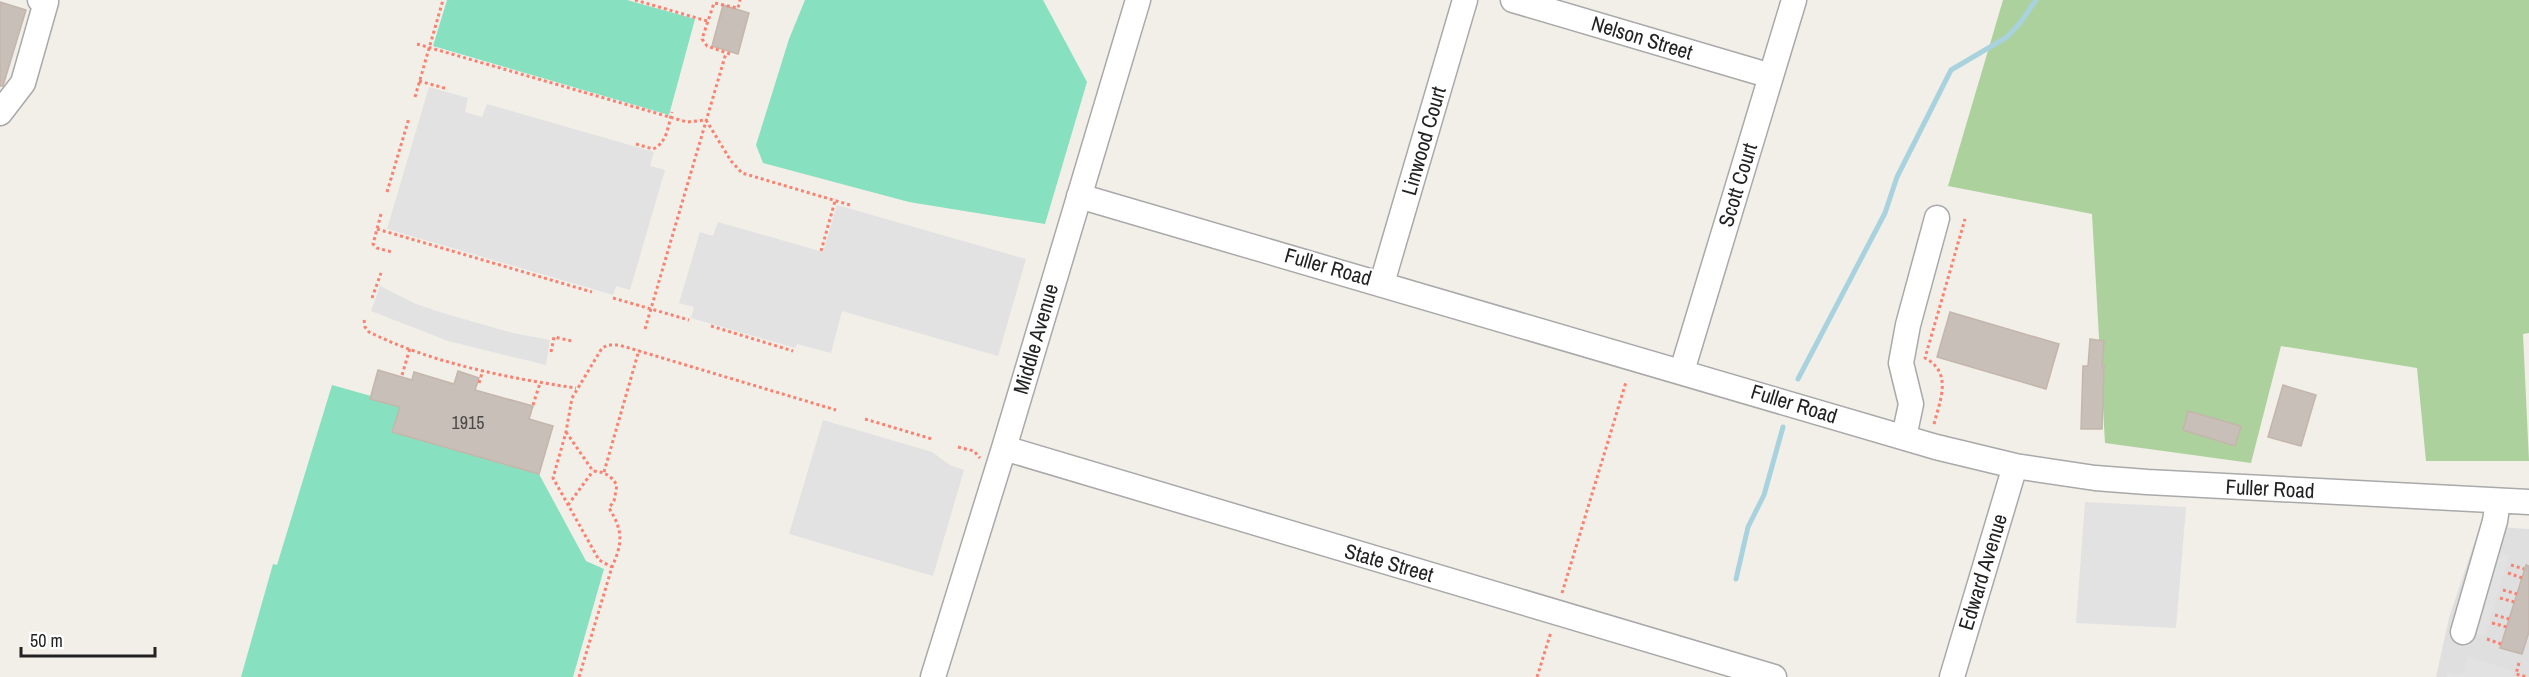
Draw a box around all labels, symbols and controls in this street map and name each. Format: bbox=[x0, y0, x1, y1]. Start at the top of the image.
street label: Nelson Street bbox=[1588, 8, 1696, 67]
street label: Linwood Court bbox=[1394, 83, 1453, 199]
street label: Scott Court bbox=[1711, 139, 1764, 230]
street label: Fuller Road bbox=[1281, 240, 1375, 293]
street label: Middle Avenue bbox=[1006, 280, 1065, 397]
street label: Fuller Road bbox=[1747, 377, 1841, 430]
house number: 1915 bbox=[452, 410, 484, 435]
street label: Fuller Road bbox=[2225, 472, 2315, 505]
street label: Edward Avenue bbox=[1951, 510, 2014, 634]
street label: State Street bbox=[1341, 536, 1437, 589]
scale bar bbox=[21, 620, 154, 658]
text: 50 m bbox=[30, 628, 63, 653]

